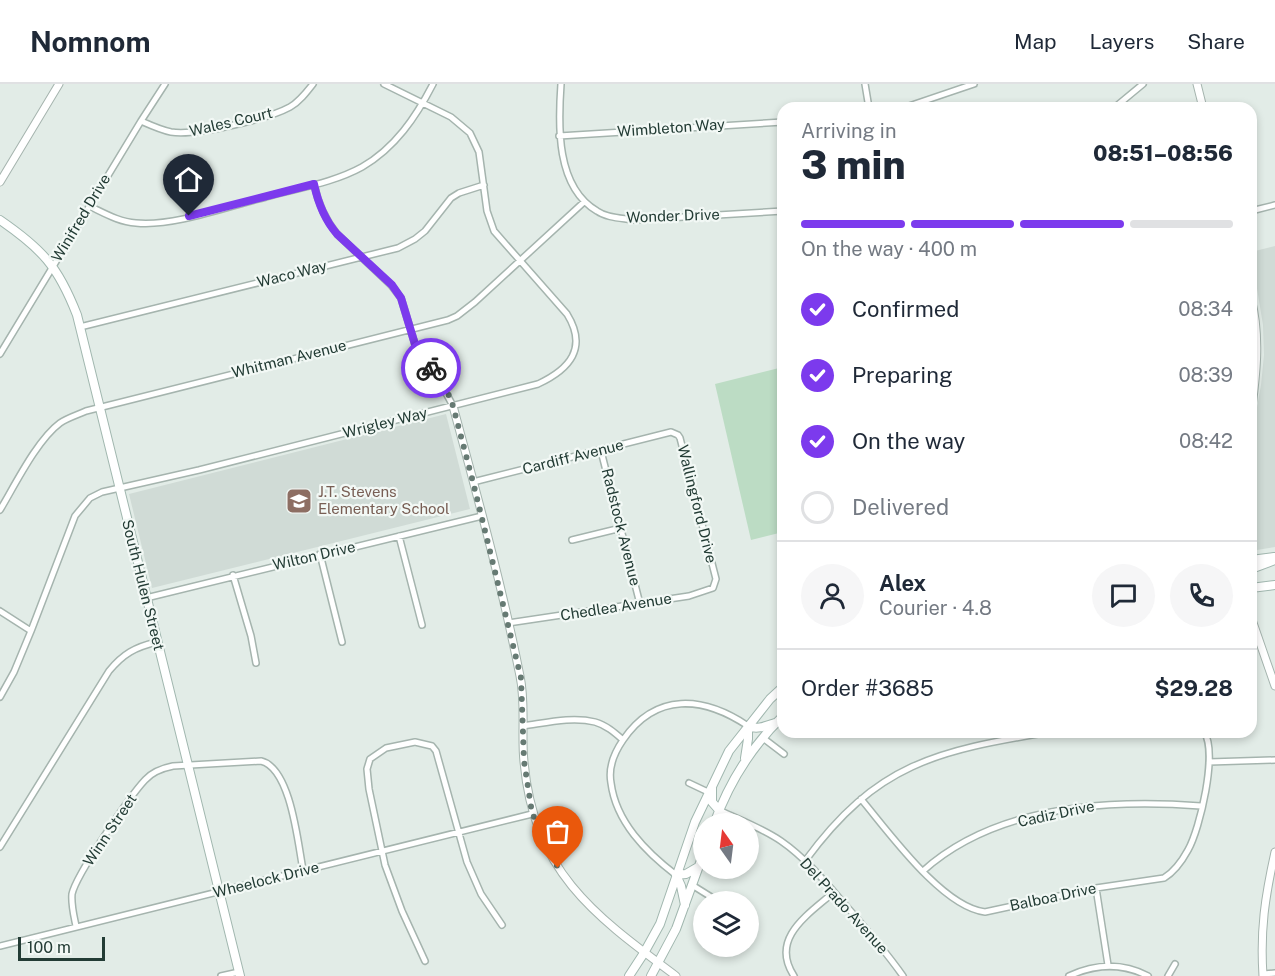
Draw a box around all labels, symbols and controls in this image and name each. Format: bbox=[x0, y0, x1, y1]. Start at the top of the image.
text: Nomnom bbox=[30, 25, 151, 58]
text: Map bbox=[1014, 29, 1057, 54]
text: Layers bbox=[1090, 29, 1154, 54]
text: Share bbox=[1187, 29, 1245, 54]
street label: Wales Court bbox=[188, 104, 274, 139]
street label: Wimbleton Way bbox=[616, 115, 725, 140]
text: Arriving in bbox=[801, 119, 896, 143]
text: 08:51–08:56 bbox=[1093, 140, 1233, 166]
text: 3 min bbox=[801, 142, 906, 188]
pin bbox=[163, 154, 214, 216]
icon: home bbox=[172, 163, 205, 196]
street label: Winifred Drive bbox=[48, 171, 113, 265]
street label: Wonder Drive bbox=[626, 205, 720, 226]
text: On the way · 400 m bbox=[801, 237, 977, 261]
street label: Waco Way bbox=[255, 257, 329, 290]
icon: check bbox=[801, 293, 834, 326]
text: Confirmed bbox=[852, 296, 959, 322]
text: 08:34 bbox=[1178, 297, 1233, 321]
street label: Whitman Avenue bbox=[230, 336, 348, 381]
courier bbox=[401, 338, 461, 398]
icon: bike bbox=[415, 352, 448, 385]
icon: check bbox=[801, 359, 834, 392]
text: Preparing bbox=[852, 362, 953, 388]
text: 08:39 bbox=[1178, 363, 1233, 387]
street label: Wrigley Way bbox=[341, 404, 429, 441]
icon: check bbox=[801, 425, 834, 458]
text: On the way bbox=[852, 428, 965, 454]
text: 08:42 bbox=[1179, 429, 1233, 453]
street label: Cardiff Avenue bbox=[521, 436, 625, 477]
street label: Wallingford Drive bbox=[675, 443, 720, 565]
street label: Radstock Avenue bbox=[599, 466, 644, 587]
place label: J.T. Stevens Elementary School bbox=[318, 483, 450, 517]
school or university icon: J.T. Stevens Elementary School bbox=[284, 486, 314, 516]
text: Delivered bbox=[852, 494, 949, 520]
street label: South Hulen Street bbox=[119, 518, 168, 652]
street label: Wilton Drive bbox=[271, 538, 357, 573]
button: person bbox=[801, 564, 864, 627]
button: chat bbox=[1092, 564, 1155, 627]
button: phone bbox=[1170, 564, 1233, 627]
text: Alex bbox=[879, 570, 926, 596]
street label: Chedlea Avenue bbox=[559, 589, 673, 624]
text: Courier · 4.8 bbox=[879, 596, 992, 620]
text: Order #3685 bbox=[801, 675, 934, 701]
text: $29.28 bbox=[1154, 675, 1233, 701]
street label: Winn Street bbox=[79, 790, 140, 869]
street label: Cadiz Drive bbox=[1016, 797, 1096, 830]
pin bbox=[532, 806, 583, 868]
north arrow bbox=[693, 813, 759, 879]
map controls bbox=[693, 813, 759, 957]
icon: bag bbox=[541, 815, 574, 848]
street label: Del Prado Avenue bbox=[797, 854, 892, 957]
street label: Wheelock Drive bbox=[211, 858, 321, 901]
street label: Balboa Drive bbox=[1008, 879, 1098, 914]
button: layers bbox=[693, 891, 759, 957]
scale bar bbox=[18, 934, 105, 962]
text: 100 m bbox=[27, 938, 71, 957]

